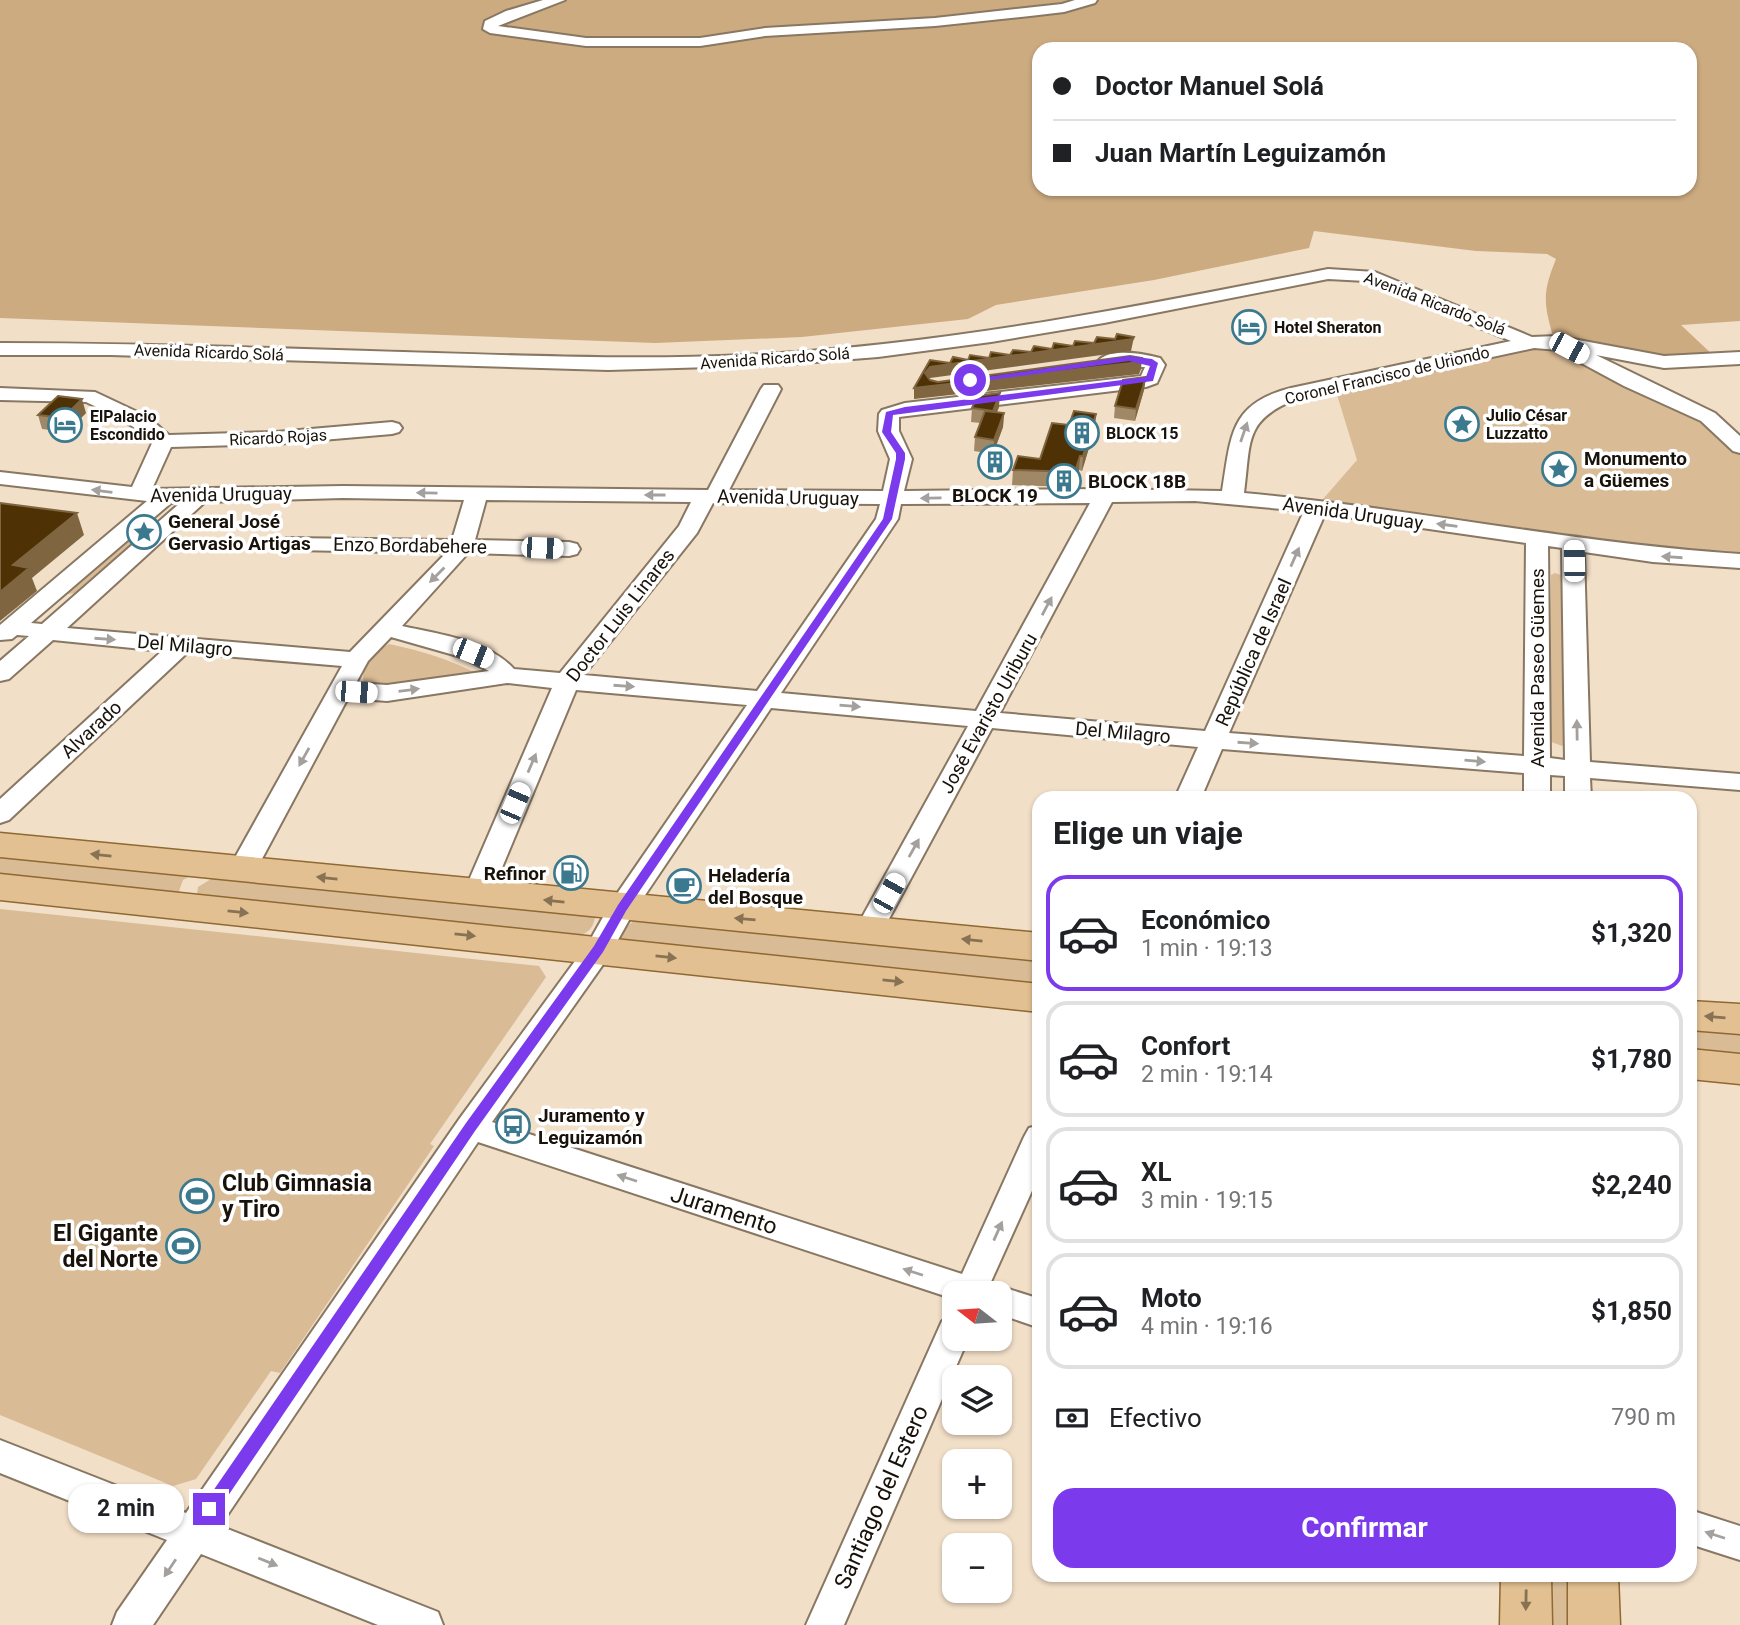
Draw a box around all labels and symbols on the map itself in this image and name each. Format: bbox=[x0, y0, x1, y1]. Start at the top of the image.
street label: Avenida Ricardo Solá bbox=[1361, 268, 1508, 339]
hotel icon: Hotel Sheraton bbox=[1230, 308, 1268, 346]
place label: Hotel Sheraton bbox=[1274, 318, 1381, 337]
car bbox=[1546, 329, 1593, 367]
street label: Avenida Ricardo Solá bbox=[134, 340, 284, 365]
street label: Coronel Francisco de Uriondo bbox=[1283, 343, 1491, 408]
street label: Avenida Ricardo Solá bbox=[700, 344, 851, 373]
route start bbox=[954, 364, 986, 396]
place icon: Julio César Luzzatto bbox=[1443, 405, 1481, 443]
hotel icon: ElPalacio Escondido bbox=[46, 406, 84, 444]
place label: Julio César Luzzatto bbox=[1486, 406, 1567, 443]
place label: ElPalacio Escondido bbox=[90, 407, 165, 444]
building icon: BLOCK 15 bbox=[1063, 414, 1101, 452]
one-way arrow bbox=[1239, 421, 1250, 442]
place label: BLOCK 15 bbox=[1106, 424, 1178, 443]
street label: Ricardo Rojas bbox=[229, 425, 327, 450]
building icon: BLOCK 19 bbox=[976, 443, 1014, 481]
place label: Monumento a Güemes bbox=[1584, 447, 1687, 492]
place icon: Monumento a Güemes bbox=[1540, 450, 1578, 488]
building icon: BLOCK 18B bbox=[1045, 462, 1083, 500]
place label: BLOCK 18B bbox=[1088, 470, 1186, 493]
street label: Avenida Uruguay bbox=[150, 482, 292, 507]
place label: BLOCK 19 bbox=[952, 484, 1038, 507]
street label: Avenida Uruguay bbox=[717, 485, 859, 510]
one-way arrow bbox=[91, 486, 113, 497]
one-way arrow bbox=[416, 487, 438, 499]
one-way arrow bbox=[644, 489, 666, 501]
one-way arrow bbox=[920, 492, 942, 503]
street label: Avenida Uruguay bbox=[1281, 492, 1425, 535]
place label: General José Gervasio Artigas bbox=[168, 510, 311, 555]
place icon: General José Gervasio Artigas bbox=[125, 513, 163, 551]
one-way arrow bbox=[1436, 520, 1458, 531]
street label: Enzo Bordabehere bbox=[333, 533, 487, 558]
car bbox=[521, 537, 564, 559]
car bbox=[1564, 540, 1585, 582]
street label: Doctor Luis Linares bbox=[561, 544, 679, 686]
one-way arrow bbox=[1290, 546, 1301, 567]
one-way arrow bbox=[1661, 551, 1683, 562]
one-way arrow bbox=[429, 567, 445, 583]
street label: Avenida Paseo Güemes bbox=[1526, 568, 1549, 768]
street label: República de Israel bbox=[1211, 575, 1296, 730]
one-way arrow bbox=[1041, 596, 1053, 616]
street label: José Evaristo Uriburu bbox=[935, 629, 1042, 797]
street label: Del Milagro bbox=[136, 630, 234, 661]
one-way arrow bbox=[94, 634, 116, 645]
car bbox=[450, 635, 497, 671]
car bbox=[335, 680, 378, 704]
one-way arrow bbox=[613, 680, 635, 691]
one-way arrow bbox=[398, 685, 420, 696]
street label: Alvarado bbox=[56, 696, 126, 763]
one-way arrow bbox=[840, 701, 862, 712]
street label: Del Milagro bbox=[1074, 717, 1172, 748]
one-way arrow bbox=[1572, 719, 1583, 741]
one-way arrow bbox=[1237, 738, 1259, 749]
one-way arrow bbox=[298, 747, 310, 767]
one-way arrow bbox=[526, 753, 538, 773]
one-way arrow bbox=[1464, 756, 1486, 767]
car bbox=[498, 780, 533, 826]
one-way arrow bbox=[908, 839, 920, 858]
one-way arrow bbox=[90, 850, 112, 861]
fuel station icon: Refinor bbox=[552, 854, 590, 892]
place label: Refinor bbox=[484, 862, 546, 885]
place label: Heladería del Bosque bbox=[708, 864, 803, 909]
cafe icon: Heladería del Bosque bbox=[665, 867, 703, 905]
car bbox=[870, 870, 909, 916]
one-way arrow bbox=[316, 873, 338, 884]
one-way arrow bbox=[543, 896, 565, 907]
one-way arrow bbox=[228, 907, 250, 918]
one-way arrow bbox=[734, 913, 756, 924]
one-way arrow bbox=[454, 930, 476, 941]
one-way arrow bbox=[960, 934, 982, 945]
one-way arrow bbox=[656, 951, 678, 962]
one-way arrow bbox=[882, 976, 904, 987]
one-way arrow bbox=[1704, 1011, 1726, 1022]
place label: Juramento y Leguizamón bbox=[538, 1104, 645, 1149]
bus stop icon: Juramento y Leguizamón bbox=[494, 1107, 532, 1145]
place label: Club Gimnasia y Tiro bbox=[222, 1170, 372, 1223]
one-way arrow bbox=[616, 1172, 637, 1183]
sports icon: Club Gimnasia y Tiro bbox=[178, 1177, 216, 1215]
street label: Juramento bbox=[667, 1181, 781, 1240]
place label: El Gigante del Norte bbox=[53, 1220, 158, 1273]
one-way arrow bbox=[992, 1221, 1004, 1241]
sports icon: El Gigante del Norte bbox=[164, 1227, 202, 1265]
one-way arrow bbox=[902, 1266, 923, 1277]
north arrow bbox=[942, 1281, 1012, 1351]
street label: Santiago del Estero bbox=[829, 1401, 934, 1593]
callout: 2 min bbox=[69, 1484, 184, 1534]
route end bbox=[193, 1493, 225, 1525]
one-way arrow bbox=[1705, 1529, 1726, 1540]
one-way arrow bbox=[258, 1557, 279, 1568]
one-way arrow bbox=[163, 1558, 176, 1577]
one-way arrow bbox=[1520, 1589, 1532, 1611]

